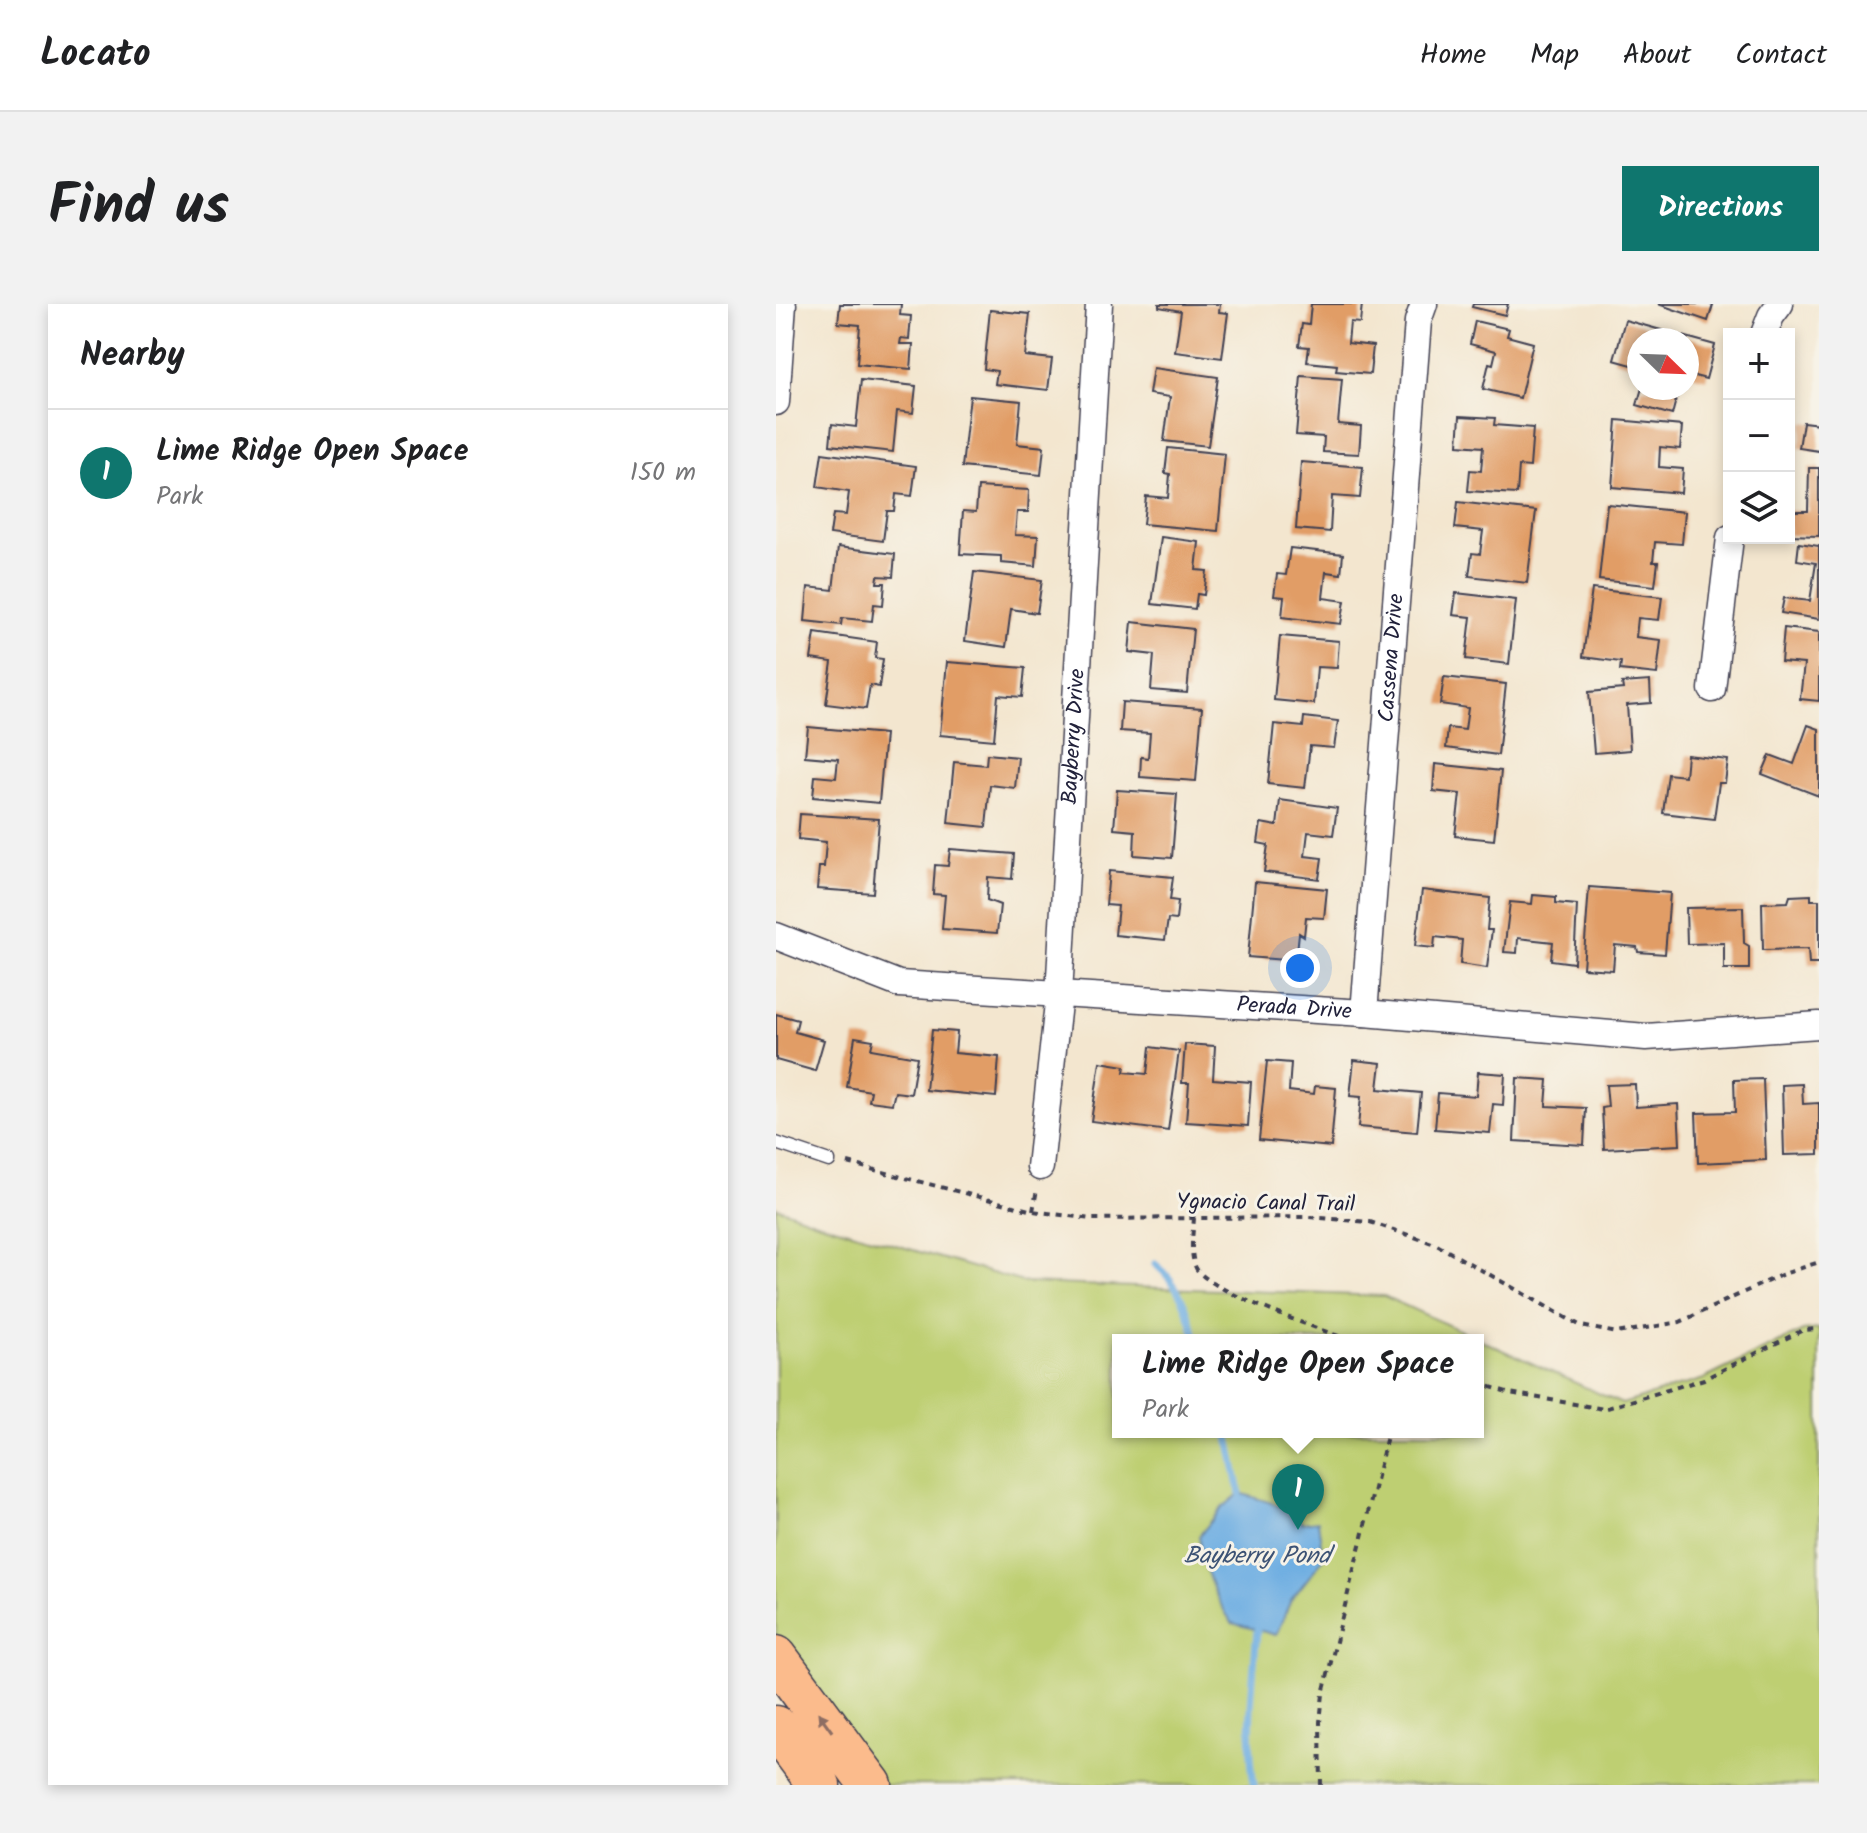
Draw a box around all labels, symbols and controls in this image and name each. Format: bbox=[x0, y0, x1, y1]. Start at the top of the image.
text: Locato bbox=[40, 25, 151, 85]
text: Home bbox=[1420, 33, 1486, 78]
text: Map bbox=[1530, 33, 1579, 78]
text: About bbox=[1623, 33, 1691, 78]
text: Contact bbox=[1735, 33, 1827, 78]
text: Find us bbox=[48, 163, 229, 253]
button: Directions bbox=[1622, 166, 1819, 251]
north arrow bbox=[1627, 328, 1699, 400]
map controls bbox=[1723, 328, 1795, 544]
button: + bbox=[1723, 328, 1795, 400]
text: Nearby bbox=[80, 329, 185, 383]
button: − bbox=[1723, 400, 1795, 472]
text: Lime Ridge Open Space bbox=[156, 428, 468, 476]
text: 1 bbox=[102, 452, 110, 494]
text: 150 m bbox=[630, 452, 696, 494]
button: layers bbox=[1723, 472, 1795, 544]
text: Park bbox=[156, 476, 203, 518]
street label: Cassena Drive bbox=[1369, 592, 1414, 724]
street label: Bayberry Drive bbox=[1053, 668, 1095, 805]
your location bbox=[1280, 948, 1320, 988]
street label: Perada Drive bbox=[1235, 988, 1353, 1030]
street label: Ygnacio Canal Trail bbox=[1176, 1185, 1356, 1223]
popup bbox=[1112, 1334, 1484, 1438]
text: Lime Ridge Open Space bbox=[1142, 1341, 1454, 1389]
text: Park bbox=[1142, 1389, 1189, 1431]
pin: 1 bbox=[1272, 1464, 1324, 1530]
water label: Bayberry Pond bbox=[1184, 1537, 1335, 1576]
one-way arrow bbox=[818, 1712, 834, 1732]

